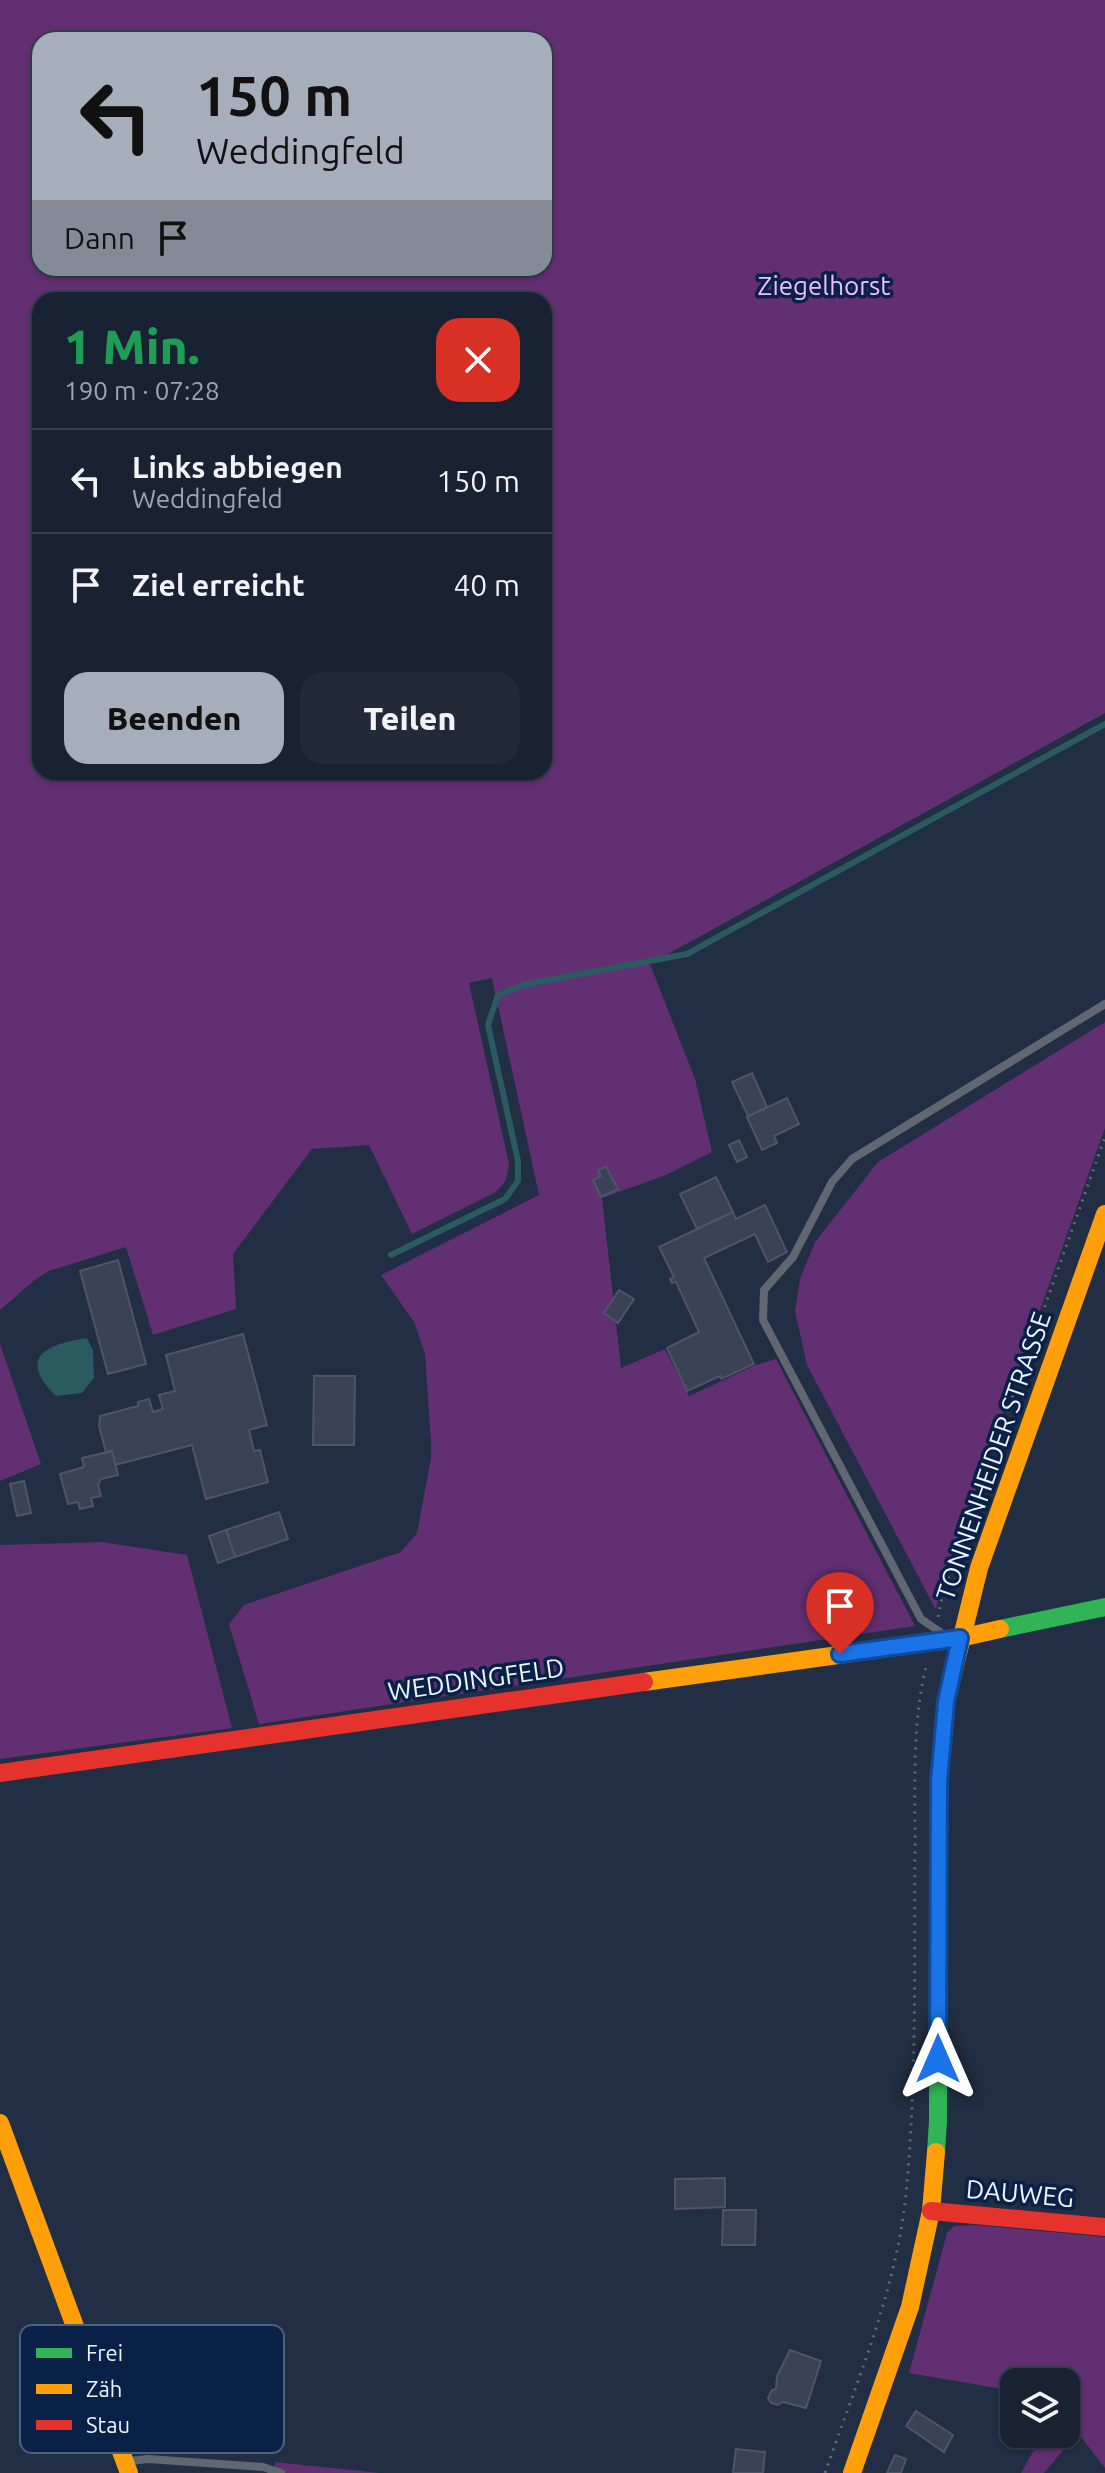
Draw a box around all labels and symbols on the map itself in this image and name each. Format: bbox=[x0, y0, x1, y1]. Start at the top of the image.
park label: Ziegelhorst bbox=[757, 271, 891, 300]
street label: TONNENHEIDER STRASSE bbox=[930, 1308, 1056, 1604]
pin bbox=[806, 1572, 874, 1654]
street label: WEDDINGFELD bbox=[386, 1652, 566, 1706]
position arrow bbox=[896, 2017, 980, 2101]
street label: DAUWEG bbox=[965, 2174, 1075, 2212]
legend bbox=[20, 2325, 284, 2453]
text: Frei bbox=[86, 2340, 123, 2365]
text: Zäh bbox=[86, 2376, 122, 2401]
text: Stau bbox=[86, 2412, 130, 2437]

